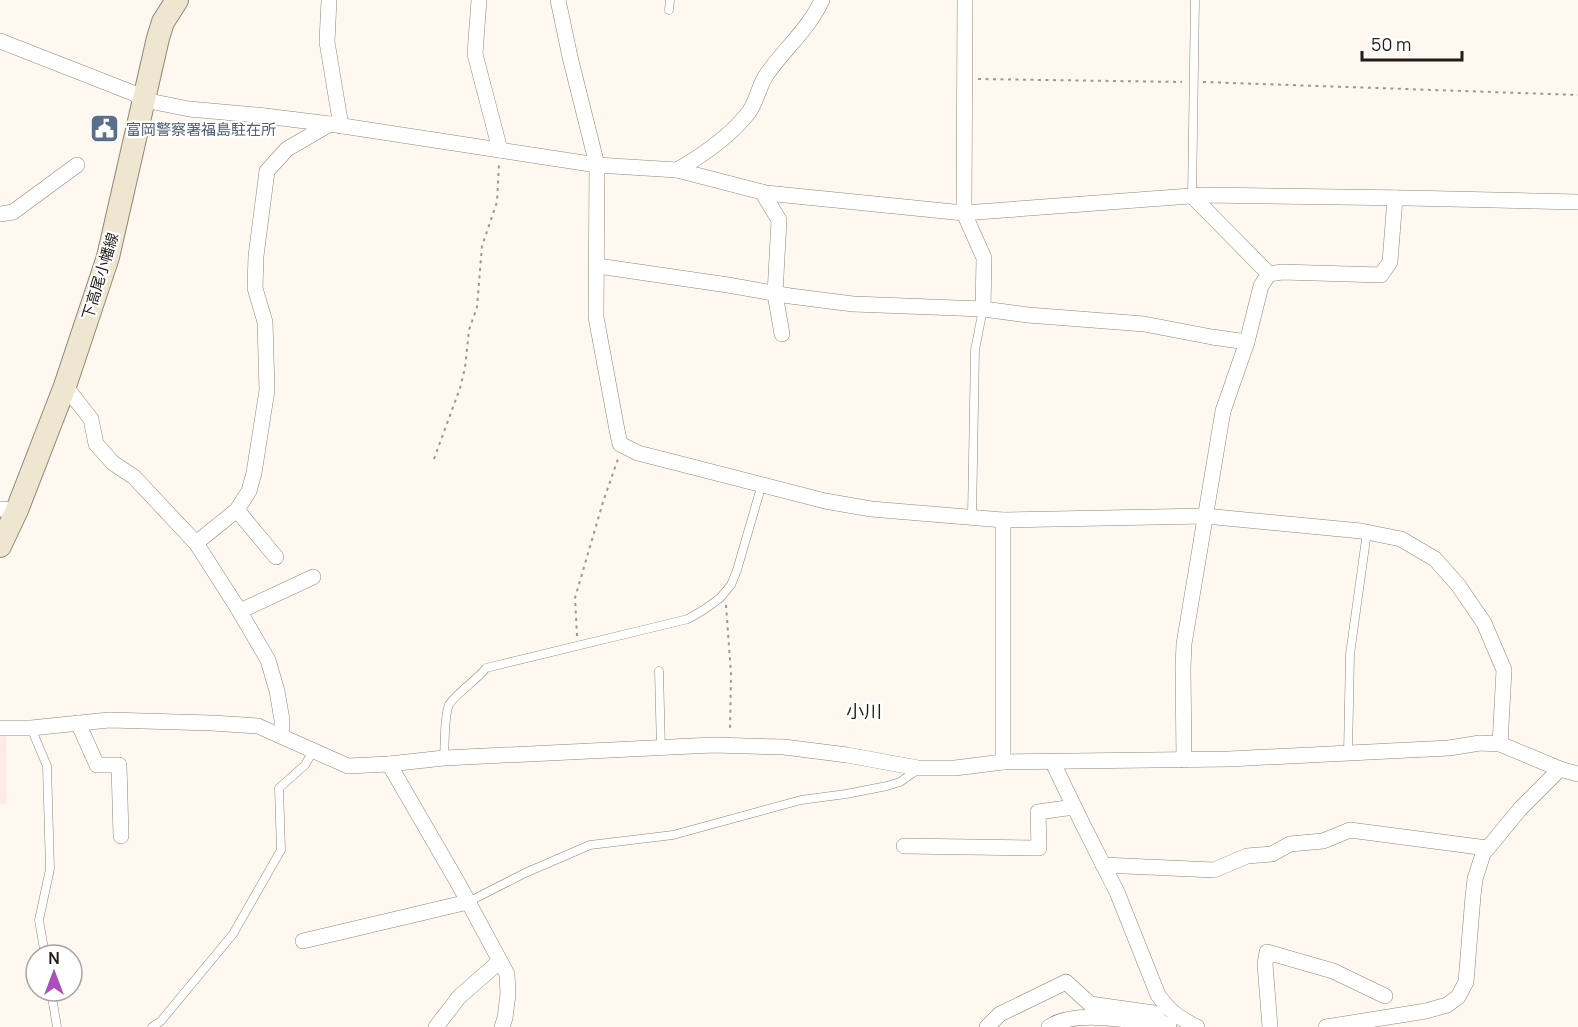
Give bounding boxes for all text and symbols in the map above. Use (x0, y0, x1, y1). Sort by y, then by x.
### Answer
scale bar (1362, 24, 1462, 62)
text: 50 m (1371, 32, 1411, 56)
public building icon: 富岡警察署福島駐在所 (89, 113, 121, 145)
place label: 富岡警察署福島駐在所 (126, 119, 276, 140)
street label: 下高尾小幡線 (77, 230, 123, 322)
district label: 小川 (846, 699, 882, 723)
north arrow (24, 943, 84, 1003)
text: N (48, 947, 60, 969)

